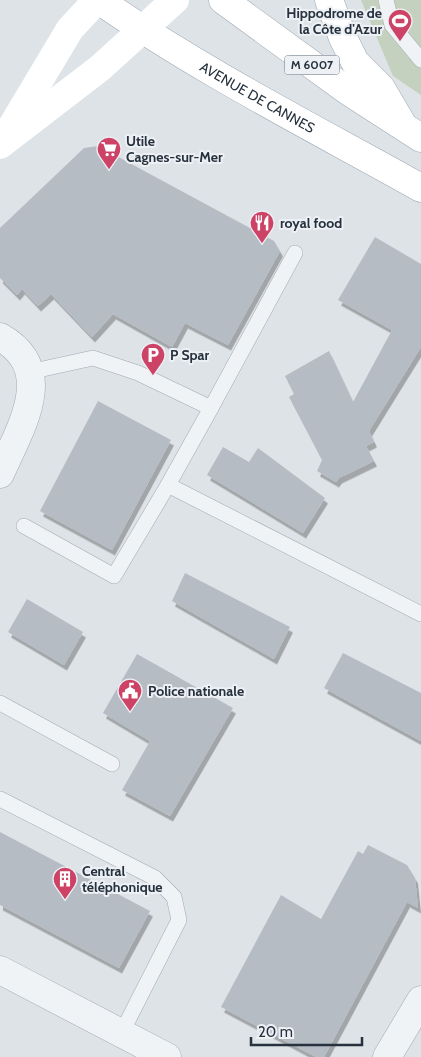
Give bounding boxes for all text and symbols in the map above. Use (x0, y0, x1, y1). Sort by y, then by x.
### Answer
place label: Hippodrome de la Côte d'Azur (286, 4, 382, 38)
sports icon: Hippodrome de la Côte d'Azur (387, 8, 413, 42)
road number: M 6007 (284, 56, 340, 74)
street label: AVENUE DE CANNES (197, 58, 318, 137)
place label: Utile Cagnes-sur-Mer (126, 132, 223, 166)
supermarket icon: Utile Cagnes-sur-Mer (96, 136, 122, 170)
restaurant icon: royal food (249, 210, 275, 244)
place label: royal food (280, 214, 342, 232)
parking icon: P Spar (140, 342, 166, 376)
place label: P Spar (170, 346, 210, 364)
public building icon: Police nationale (117, 678, 143, 712)
place label: Police nationale (148, 682, 244, 700)
place label: Central téléphonique (82, 862, 163, 896)
building icon: Central téléphonique (52, 866, 78, 900)
scale bar (251, 1014, 362, 1046)
text: 20 m (258, 1023, 293, 1041)

